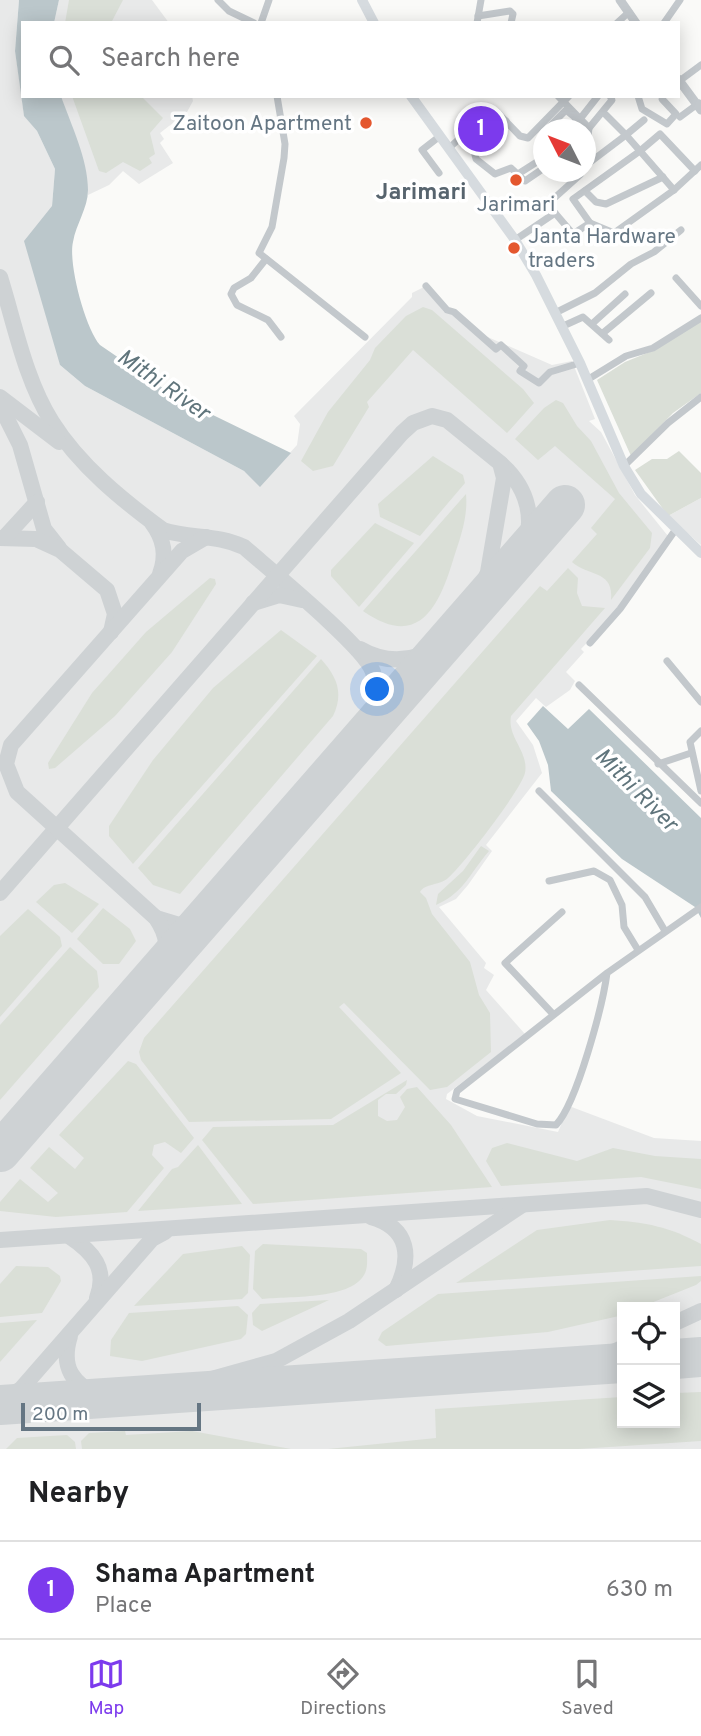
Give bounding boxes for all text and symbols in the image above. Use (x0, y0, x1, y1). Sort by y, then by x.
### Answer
search box (21, 21, 680, 98)
icon: search (45, 41, 83, 79)
text: Search here (101, 43, 240, 76)
pin: 1 (458, 103, 504, 155)
place label: Zaitoon Apartment (172, 111, 352, 138)
marker: Zaitoon Apartment (358, 115, 374, 131)
north arrow (533, 119, 596, 182)
marker: Jarimari (508, 172, 524, 188)
district label: Jarimari (376, 179, 466, 208)
place label: Jarimari (477, 192, 555, 219)
place label: Janta Hardware traders (528, 224, 676, 275)
marker: Janta Hardware traders (506, 240, 522, 256)
water label: Mithi River (111, 344, 216, 430)
your location (360, 672, 394, 706)
water label: Mithi River (587, 743, 685, 840)
map controls (617, 1302, 680, 1428)
button: locate (617, 1302, 680, 1365)
button: layers (617, 1365, 680, 1428)
scale bar (21, 1400, 201, 1432)
text: 200 m (32, 1403, 88, 1427)
text: Nearby (28, 1476, 129, 1513)
text: Shama Apartment (95, 1559, 315, 1592)
text: 1 (46, 1576, 56, 1605)
text: 630 m (606, 1576, 673, 1605)
text: Place (95, 1592, 152, 1621)
tab: Map (87, 1655, 125, 1721)
tab: Directions (300, 1655, 387, 1721)
tab: Saved (561, 1655, 614, 1721)

